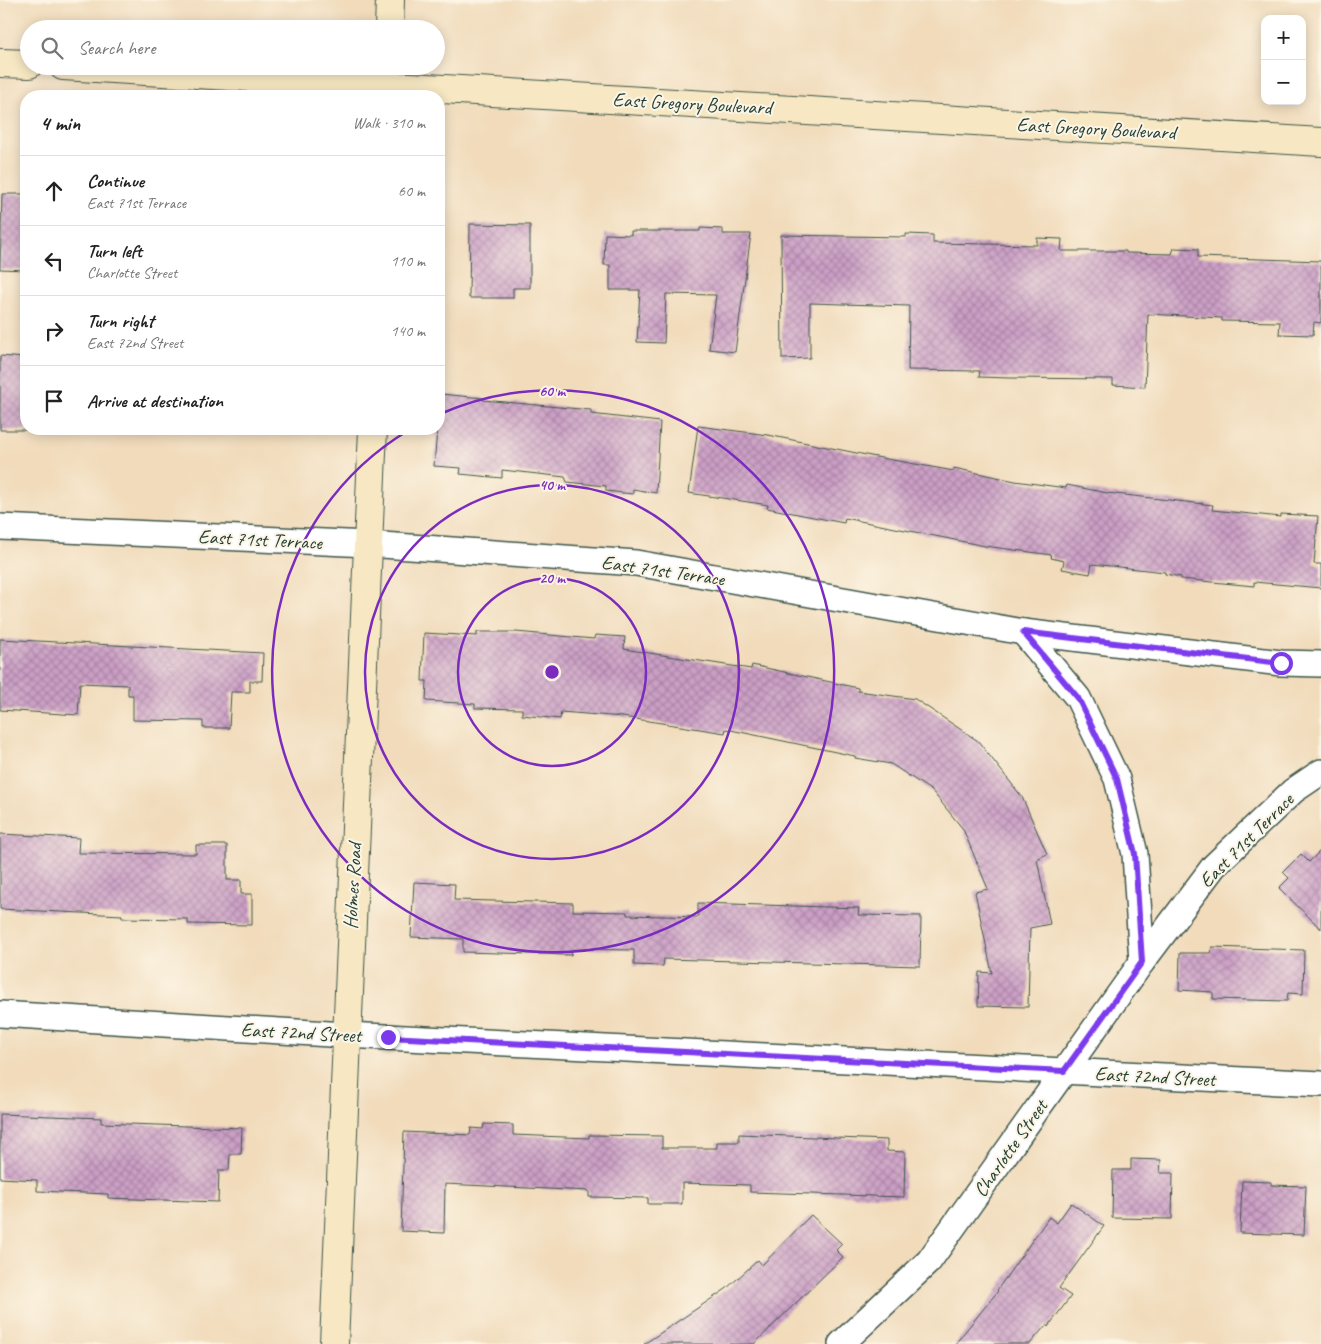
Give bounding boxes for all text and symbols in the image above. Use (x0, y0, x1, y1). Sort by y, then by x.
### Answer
map controls (1261, 15, 1306, 105)
button: + (1261, 15, 1306, 60)
search box (20, 20, 445, 75)
icon: search (38, 34, 66, 62)
text: Search here (78, 36, 155, 60)
button: − (1261, 60, 1306, 105)
street label: East Gregory Boulevard (612, 87, 775, 120)
text: 4 min (40, 110, 80, 136)
street label: East Gregory Boulevard (1016, 112, 1179, 145)
text: Walk · 310 m (353, 113, 425, 133)
text: Continue (87, 169, 144, 193)
icon: ahead (40, 177, 68, 205)
text: 60 m (398, 181, 425, 201)
text: East 71st Terrace (87, 193, 186, 213)
text: Turn left (87, 239, 142, 263)
icon: left (40, 247, 68, 275)
text: 110 m (391, 251, 425, 271)
text: Charlotte Street (87, 263, 177, 283)
text: Turn right (87, 309, 154, 333)
icon: right (40, 317, 68, 345)
text: 140 m (391, 321, 425, 341)
text: East 72nd Street (87, 333, 183, 353)
text: 60 m (539, 382, 566, 401)
icon: arrive (40, 387, 68, 415)
text: Arrive at destination (87, 389, 223, 413)
text: 40 m (539, 476, 566, 495)
street label: East 71st Terrace (198, 524, 324, 555)
street label: East 71st Terrace (600, 550, 727, 592)
text: 20 m (539, 569, 566, 588)
route start (1270, 652, 1293, 675)
centre of rings (543, 663, 561, 681)
street label: East 71st Terrace (1194, 787, 1300, 893)
street label: Holmes Road (338, 839, 367, 930)
street label: East 72nd Street (240, 1017, 364, 1048)
route end (377, 1026, 400, 1049)
street label: East 72nd Street (1094, 1061, 1218, 1092)
street label: Charlotte Street (968, 1093, 1054, 1202)

